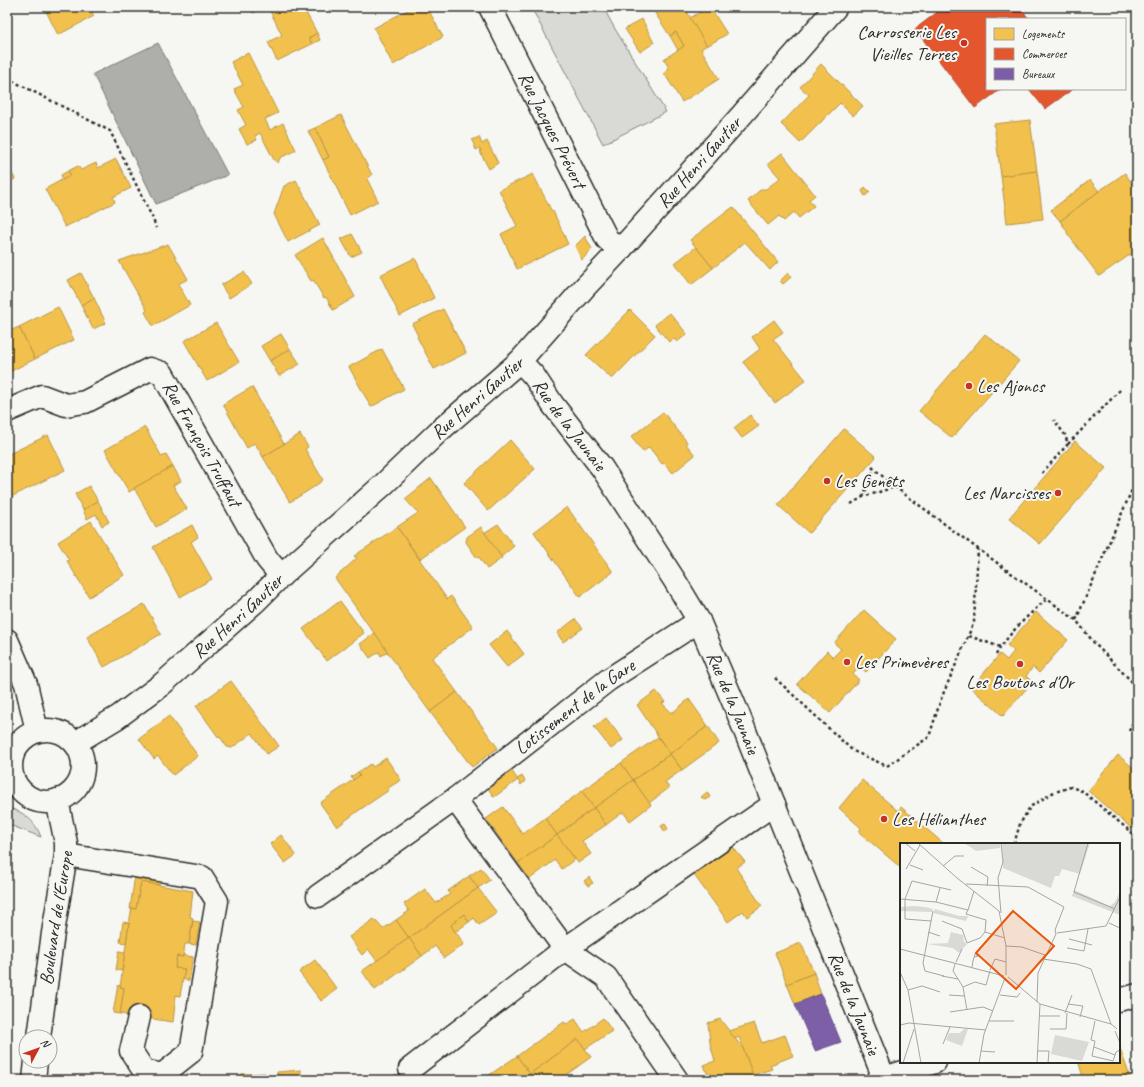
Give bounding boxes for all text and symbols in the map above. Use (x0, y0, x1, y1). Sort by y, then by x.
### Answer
legend (986, 18, 1126, 90)
place label: Carrosserie Les Vieilles Terres (857, 20, 958, 66)
text: Logements (1022, 26, 1065, 42)
marker: Carrosserie Les Vieilles Terres (959, 38, 969, 48)
text: Commerces (1022, 46, 1067, 62)
text: Bureaux (1022, 66, 1055, 82)
street label: Rue Jacques Prévert (513, 68, 593, 195)
street label: Rue Henri Gautier (652, 110, 748, 213)
street label: Rue Henri Gautier (426, 350, 530, 445)
street label: Rue de la Jaunaie (527, 374, 613, 477)
place label: Les Ajoncs (977, 374, 1046, 398)
street label: Rue François Truffaut (157, 377, 248, 513)
marker: Les Ajoncs (964, 381, 974, 391)
place label: Les Genêts (835, 469, 905, 493)
marker: Les Genêts (822, 476, 832, 486)
place label: Les Narcisses (963, 481, 1052, 505)
marker: Les Narcisses (1053, 488, 1063, 498)
street label: Rue Henri Gautier (187, 567, 290, 664)
street label: Rue de la Jaunaie (701, 648, 766, 760)
place label: Les Primevères (855, 650, 950, 674)
street label: Lotissement de la Gare (510, 653, 641, 760)
marker: Les Primevères (842, 657, 852, 667)
marker: Les Boutons d'Or (1015, 659, 1025, 669)
place label: Les Boutons d'Or (966, 670, 1076, 694)
place label: Les Hélianthes (892, 807, 986, 831)
marker: Les Hélianthes (879, 814, 889, 824)
inset map (900, 843, 1120, 1063)
street label: Boulevard de l'Europe (34, 850, 78, 986)
street label: Rue de la Jaunaie (823, 949, 886, 1060)
north arrow (18, 1029, 58, 1069)
text: N (38, 1035, 54, 1051)

